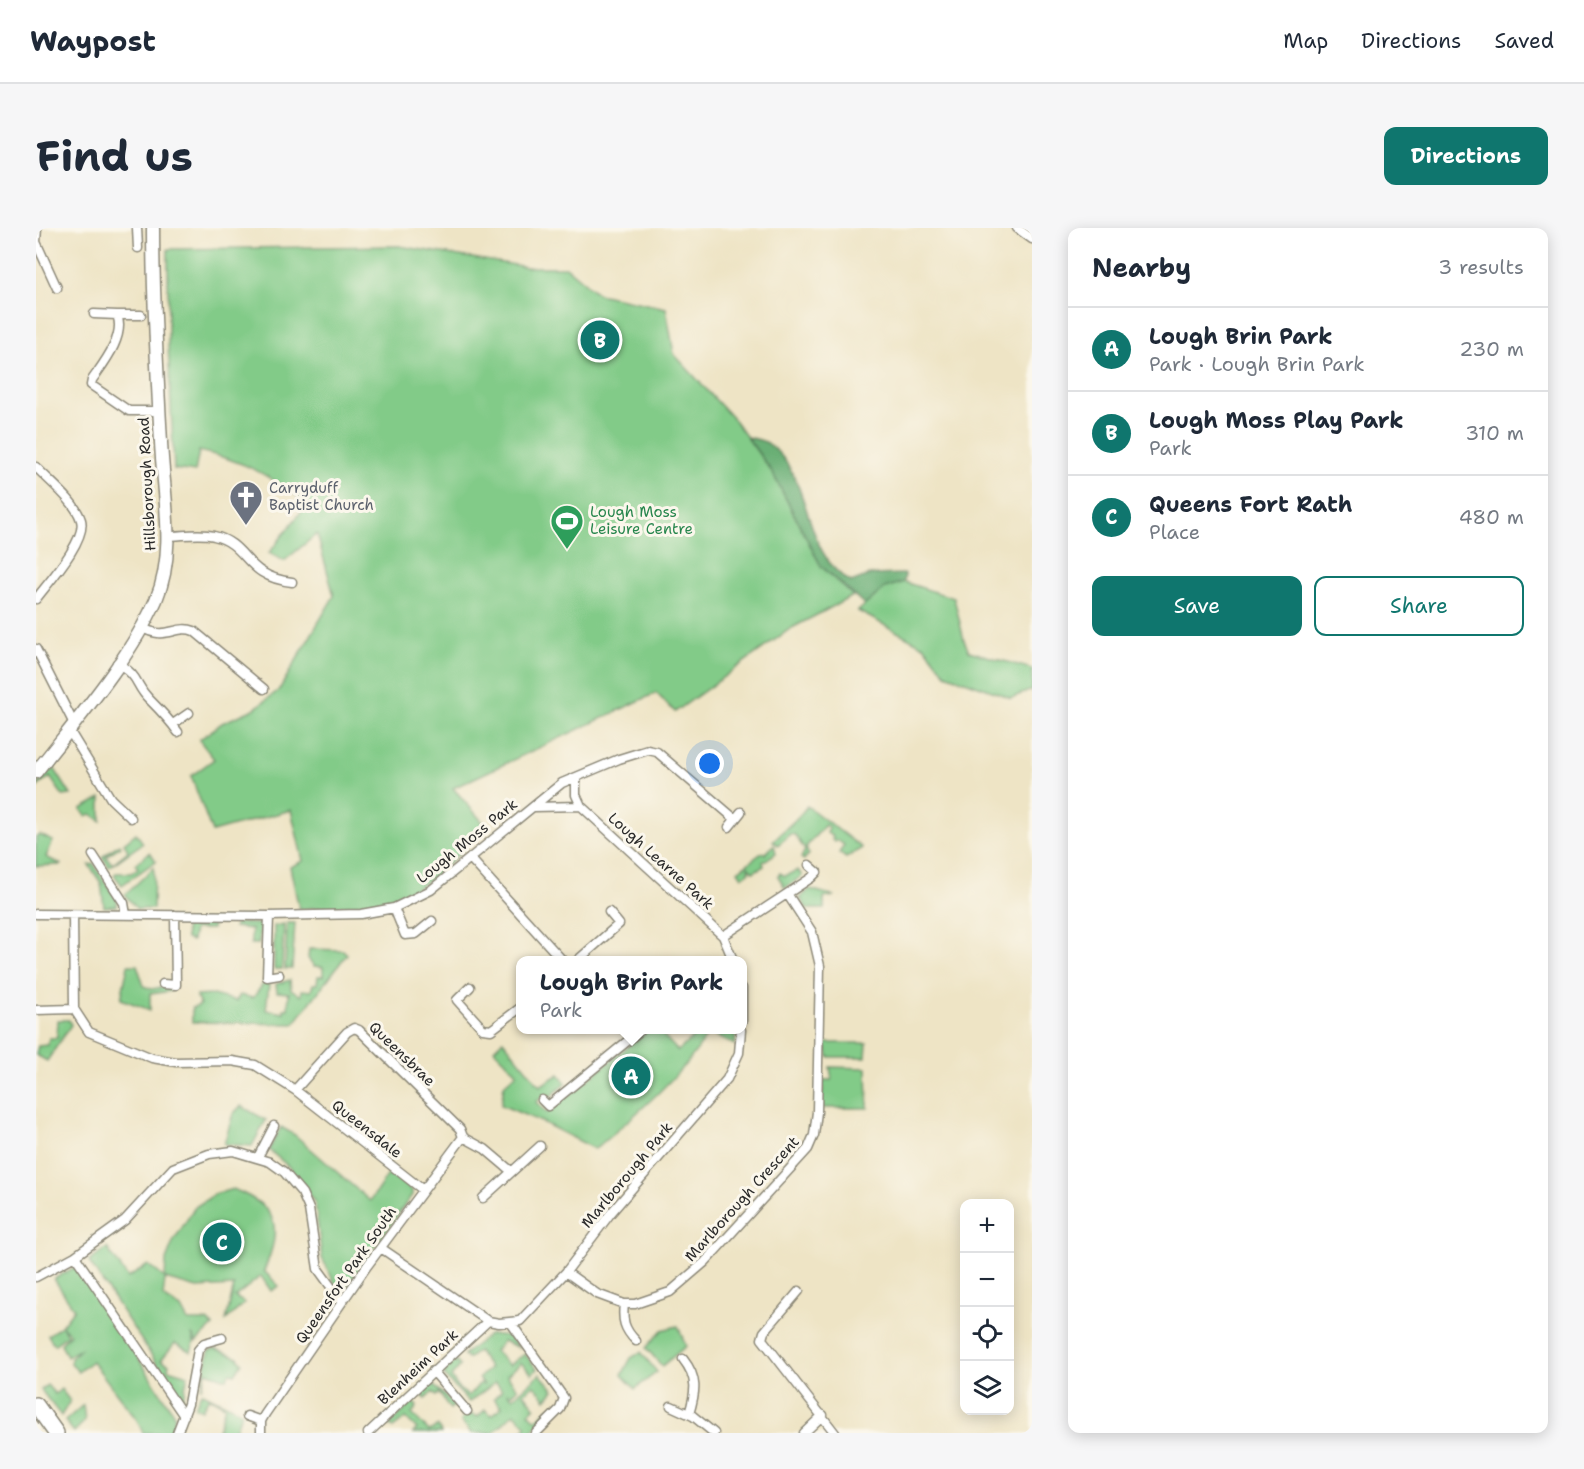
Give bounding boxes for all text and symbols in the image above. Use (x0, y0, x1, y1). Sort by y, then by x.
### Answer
text: Waypost (30, 22, 156, 60)
text: Map (1283, 27, 1328, 55)
text: Directions (1361, 27, 1461, 55)
text: Saved (1494, 27, 1554, 55)
button: Directions (1384, 127, 1548, 185)
text: Find us (36, 128, 193, 184)
text: Nearby (1092, 250, 1191, 285)
text: 3 results (1438, 254, 1524, 280)
pin: B (580, 318, 620, 362)
text: Lough Brin Park (1149, 322, 1333, 351)
text: A (1104, 336, 1119, 362)
text: 230 m (1459, 336, 1524, 362)
text: Park · Lough Brin Park (1149, 351, 1365, 377)
text: Lough Moss Play Park (1149, 406, 1404, 435)
street label: Hillsborough Road (133, 416, 160, 552)
text: B (1105, 420, 1118, 446)
text: 310 m (1465, 420, 1524, 446)
text: Park (1149, 435, 1192, 461)
place label: Carryduff Baptist Church (269, 478, 374, 515)
church icon: Carryduff Baptist Church (228, 479, 264, 526)
text: Queens Fort Rath (1149, 490, 1352, 519)
place label: Lough Moss Leisure Centre (590, 502, 693, 539)
sports icon: Lough Moss Leisure Centre (549, 503, 585, 550)
text: C (1105, 504, 1118, 530)
text: 480 m (1459, 504, 1524, 530)
text: Place (1149, 519, 1200, 545)
button: Save (1092, 576, 1302, 636)
button: Share (1314, 576, 1524, 636)
your location (695, 749, 724, 778)
street label: Lough Moss Park (412, 794, 522, 888)
street label: Lough Learne Park (604, 808, 718, 914)
popup (516, 956, 747, 1034)
text: Lough Brin Park (540, 968, 723, 997)
text: Park (540, 997, 583, 1023)
street label: Queensbrae (365, 1017, 439, 1091)
pin: A (612, 1054, 650, 1098)
street label: Queensdale (328, 1095, 406, 1163)
street label: Marlborough Park (577, 1118, 677, 1232)
street label: Marlborough Crescent (680, 1132, 804, 1266)
map controls (960, 1199, 1014, 1415)
button: + (960, 1199, 1014, 1253)
street label: Queensfort Park South (291, 1202, 401, 1348)
pin: C (202, 1220, 242, 1264)
button: − (960, 1253, 1014, 1307)
button: locate (960, 1307, 1014, 1361)
street label: Blenheim Park (374, 1325, 462, 1409)
button: layers (960, 1361, 1014, 1415)

